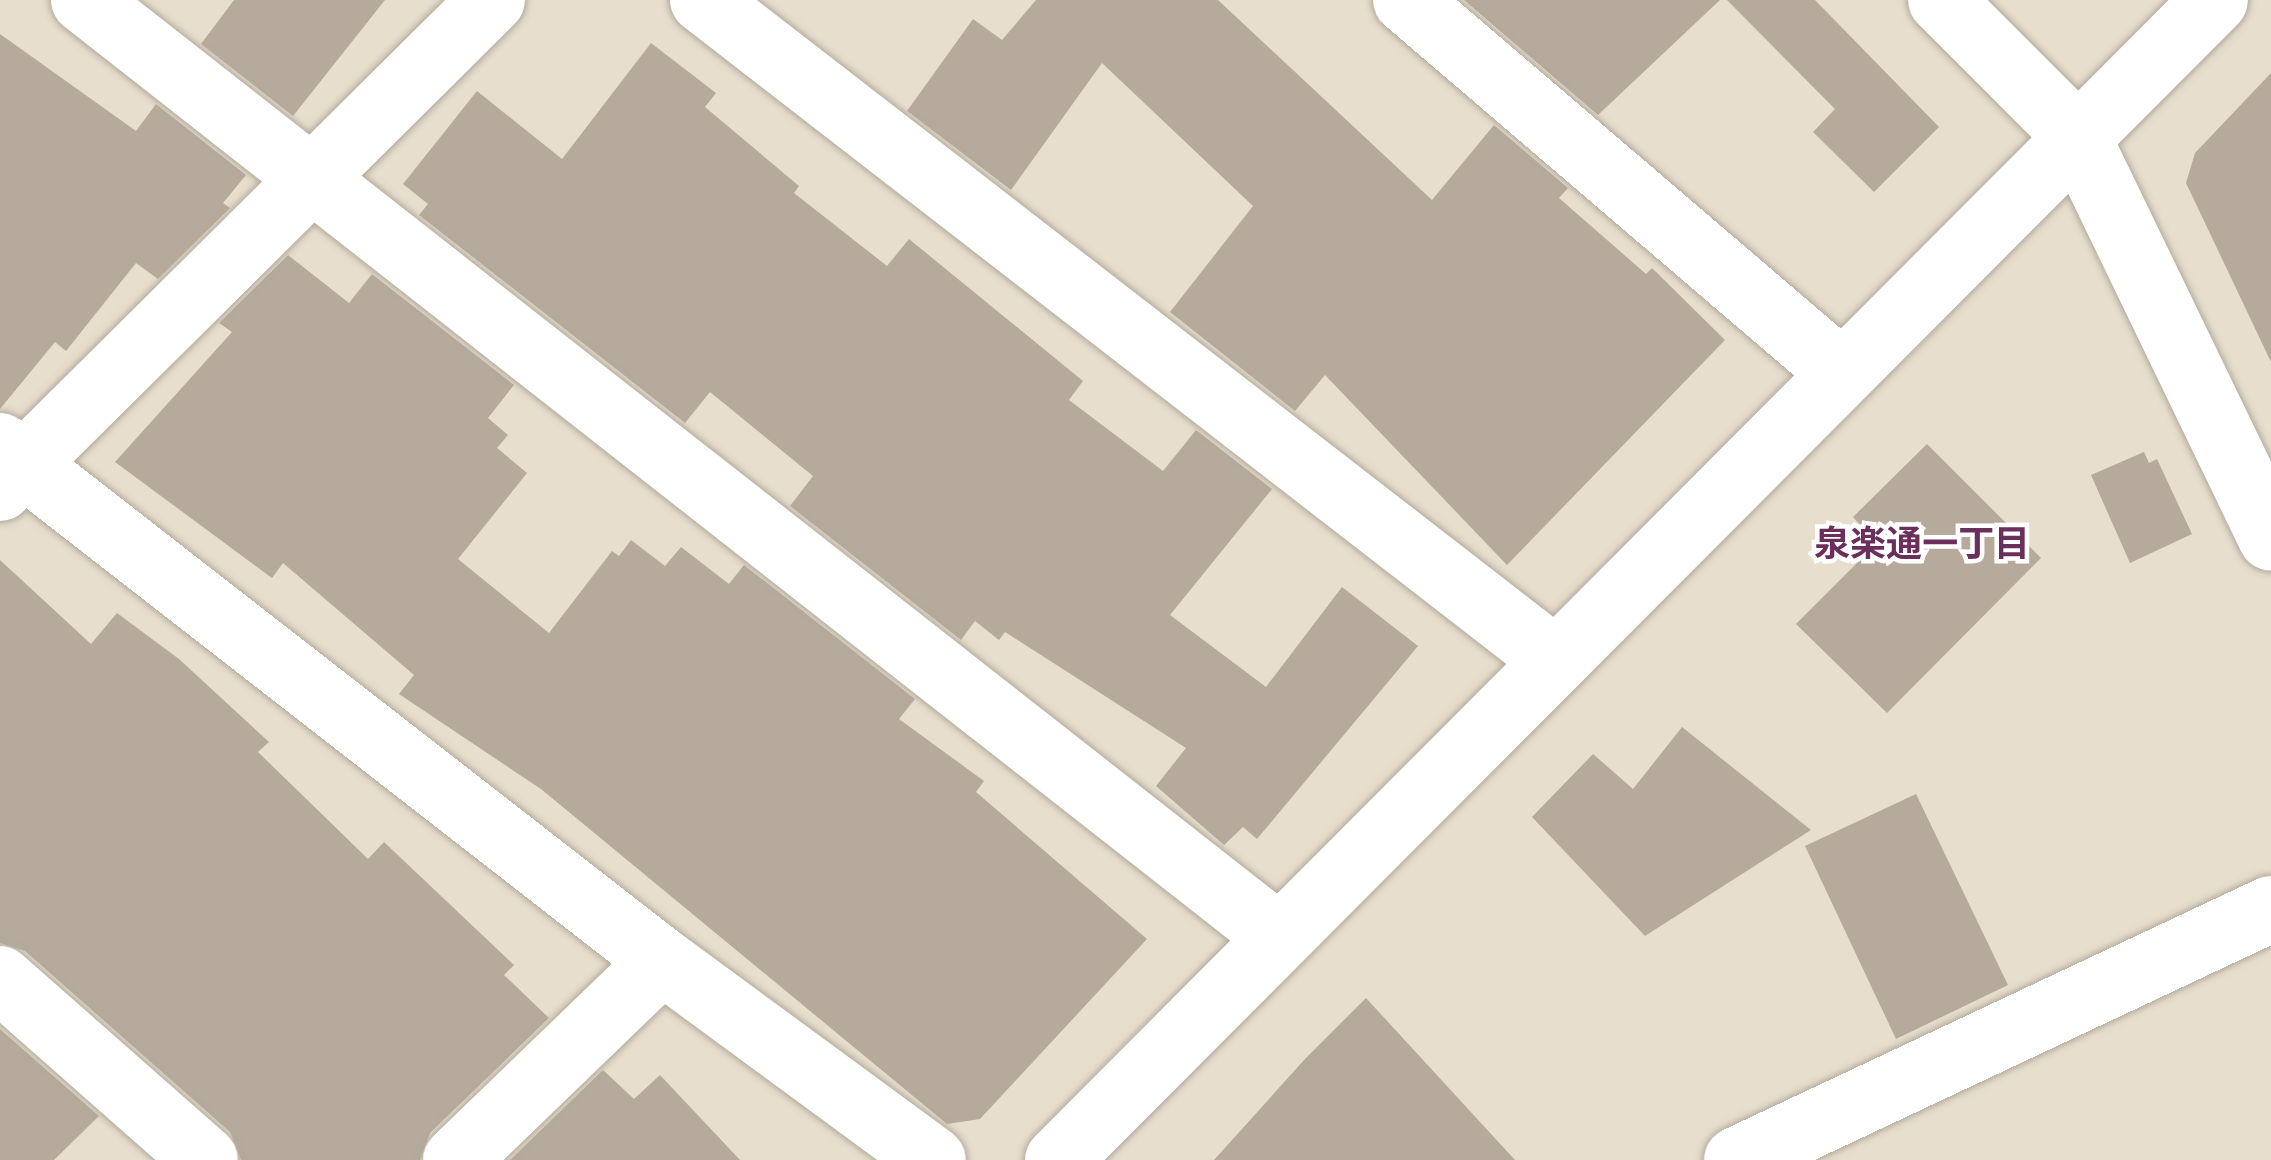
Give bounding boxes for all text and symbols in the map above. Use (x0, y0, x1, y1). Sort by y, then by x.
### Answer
district label: 泉楽通一丁目 (1814, 523, 2030, 567)

